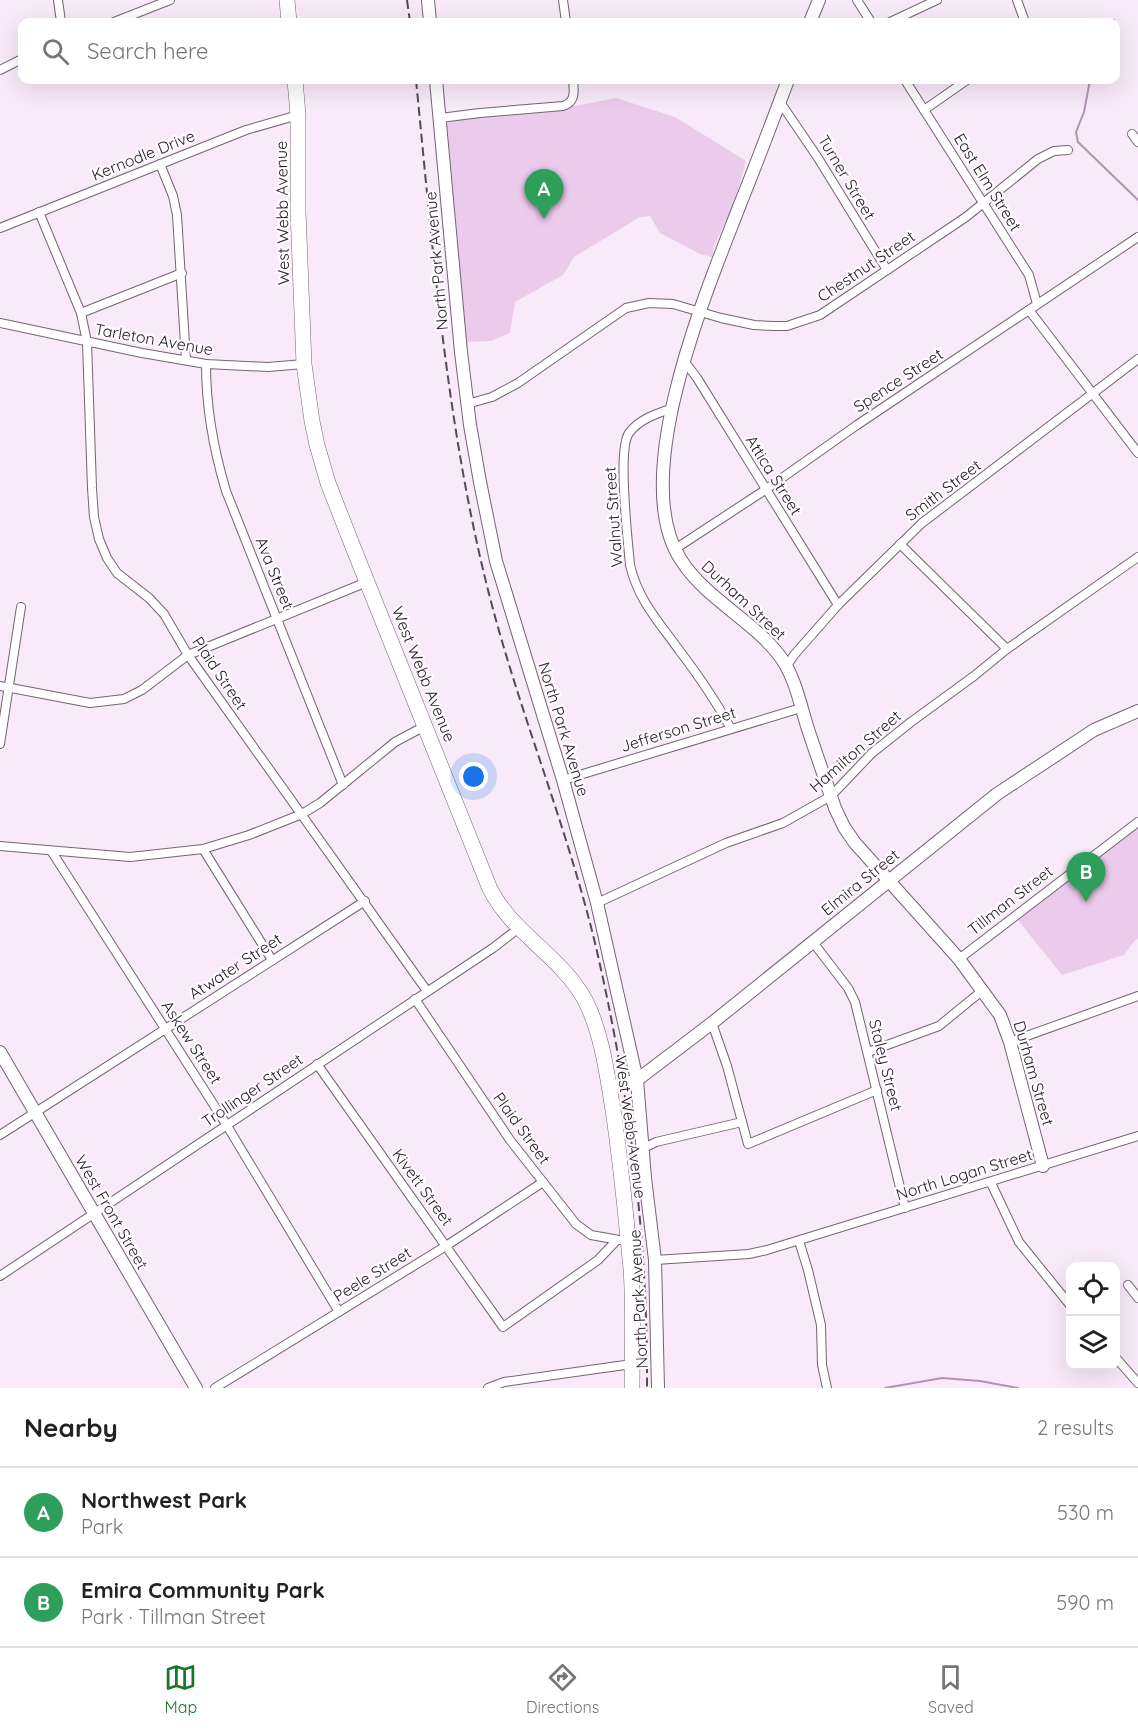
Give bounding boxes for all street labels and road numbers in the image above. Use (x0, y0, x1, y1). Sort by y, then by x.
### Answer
street label: Kernodle Drive (88, 125, 198, 185)
street label: East Elm Street (950, 129, 1026, 235)
street label: Turner Street (814, 131, 880, 223)
street label: West Webb Avenue (271, 141, 293, 285)
street label: North Park Avenue (420, 191, 452, 331)
street label: Chestnut Street (813, 226, 919, 306)
street label: Tarleton Avenue (93, 319, 215, 359)
street label: Spence Street (850, 344, 946, 416)
street label: Attica Street (742, 431, 806, 519)
street label: Smith Street (901, 455, 985, 525)
street label: Walnut Street (600, 466, 626, 568)
street label: Ava Street (251, 534, 299, 612)
street label: Durham Street (698, 556, 790, 644)
street label: West Webb Avenue (388, 603, 460, 745)
street label: Plaid Street (188, 633, 252, 713)
street label: North Park Avenue (534, 659, 594, 799)
street label: Jefferson Street (618, 702, 738, 756)
street label: Hamilton Street (805, 706, 905, 796)
street label: Elmira Street (817, 844, 903, 920)
street label: Tillman Street (964, 861, 1056, 939)
street label: Atwater Street (185, 929, 285, 1003)
street label: Askew Street (158, 997, 226, 1087)
street label: Staley Street (865, 1017, 907, 1113)
street label: Durham Street (1009, 1018, 1059, 1128)
street label: Trollinger Street (198, 1049, 306, 1131)
street label: West Webb Avenue (611, 1054, 651, 1200)
street label: Plaid Street (489, 1088, 555, 1168)
street label: Kivett Street (388, 1144, 458, 1230)
street label: North Logan Street (893, 1144, 1035, 1204)
street label: West Front Street (71, 1151, 153, 1273)
street label: North Park Avenue (624, 1229, 652, 1369)
street label: Peele Street (329, 1242, 415, 1306)

